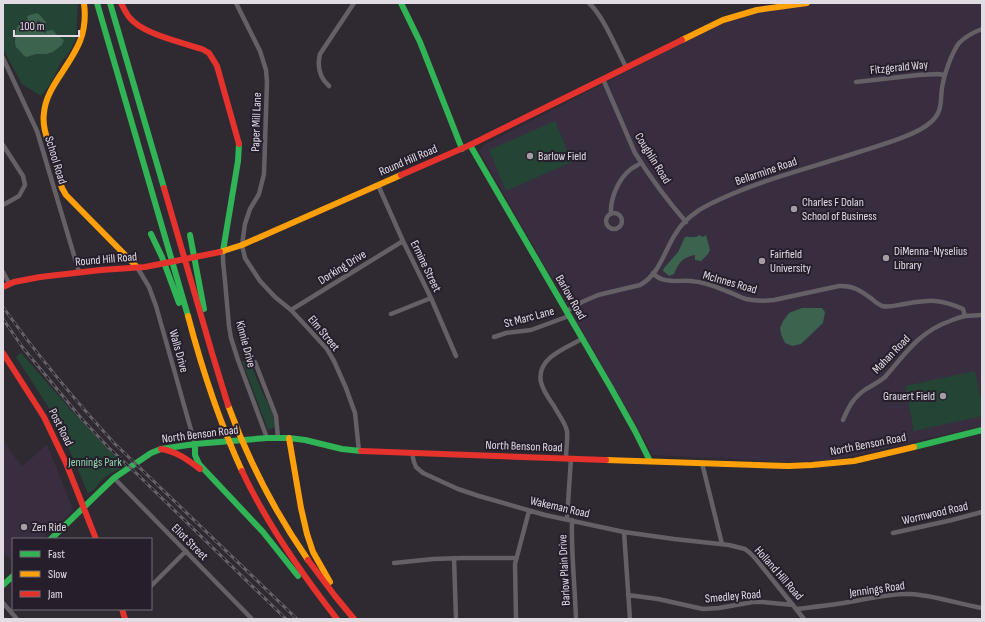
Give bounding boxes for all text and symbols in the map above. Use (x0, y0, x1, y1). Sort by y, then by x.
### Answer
scale bar (14, 12, 79, 38)
text: 100 m (20, 19, 45, 34)
street label: Fitzgerald Way (869, 57, 929, 78)
street label: Paper Mill Lane (248, 92, 265, 152)
street label: Coughlin Road (631, 130, 674, 187)
street label: School Road (41, 134, 70, 186)
street label: Round Hill Road (377, 141, 440, 180)
place label: Barlow Field (538, 149, 586, 164)
marker: Barlow Field (525, 151, 535, 161)
street label: Bellarmine Road (733, 154, 799, 189)
place label: Charles F Dolan School of Business (802, 195, 877, 224)
marker: Charles F Dolan School of Business (789, 204, 799, 214)
street label: Ermine Street (407, 238, 445, 295)
place label: DiMenna-Nyselius Library (894, 244, 967, 273)
street label: Dorking Drive (315, 247, 369, 288)
place label: Fairfield University (770, 247, 811, 276)
street label: Round Hill Road (74, 249, 138, 270)
marker: DiMenna-Nyselius Library (881, 253, 891, 263)
marker: Fairfield University (757, 256, 767, 266)
street label: McInnes Road (701, 268, 759, 297)
street label: Barlow Road (552, 272, 589, 322)
street label: St Marc Lane (502, 304, 556, 331)
street label: Elm Street (304, 312, 343, 355)
street label: Kinnie Drive (232, 319, 259, 369)
street label: Walls Drive (165, 328, 192, 374)
street label: Mahan Road (869, 332, 914, 377)
place label: Grauert Field (883, 389, 935, 404)
marker: Grauert Field (938, 391, 948, 401)
street label: Post Road (45, 406, 76, 448)
street label: North Benson Road (161, 422, 239, 447)
street label: North Benson Road (829, 430, 907, 459)
street label: North Benson Road (485, 438, 563, 455)
park label: Jennings Park (67, 455, 122, 470)
street label: Wakeman Road (529, 493, 591, 522)
street label: Wormwood Road (901, 499, 970, 528)
place label: Zen Ride (32, 520, 66, 535)
street label: Eliot Street (168, 521, 211, 564)
marker: Zen Ride (19, 522, 29, 532)
street label: Barlow Plain Drive (555, 534, 574, 606)
legend (12, 538, 152, 610)
street label: Holland Hill Road (751, 543, 806, 603)
text: Fast (48, 547, 65, 562)
text: Slow (48, 567, 67, 582)
street label: Jennings Road (847, 578, 906, 601)
text: Jam (47, 587, 63, 602)
street label: Smedley Road (704, 587, 762, 606)

